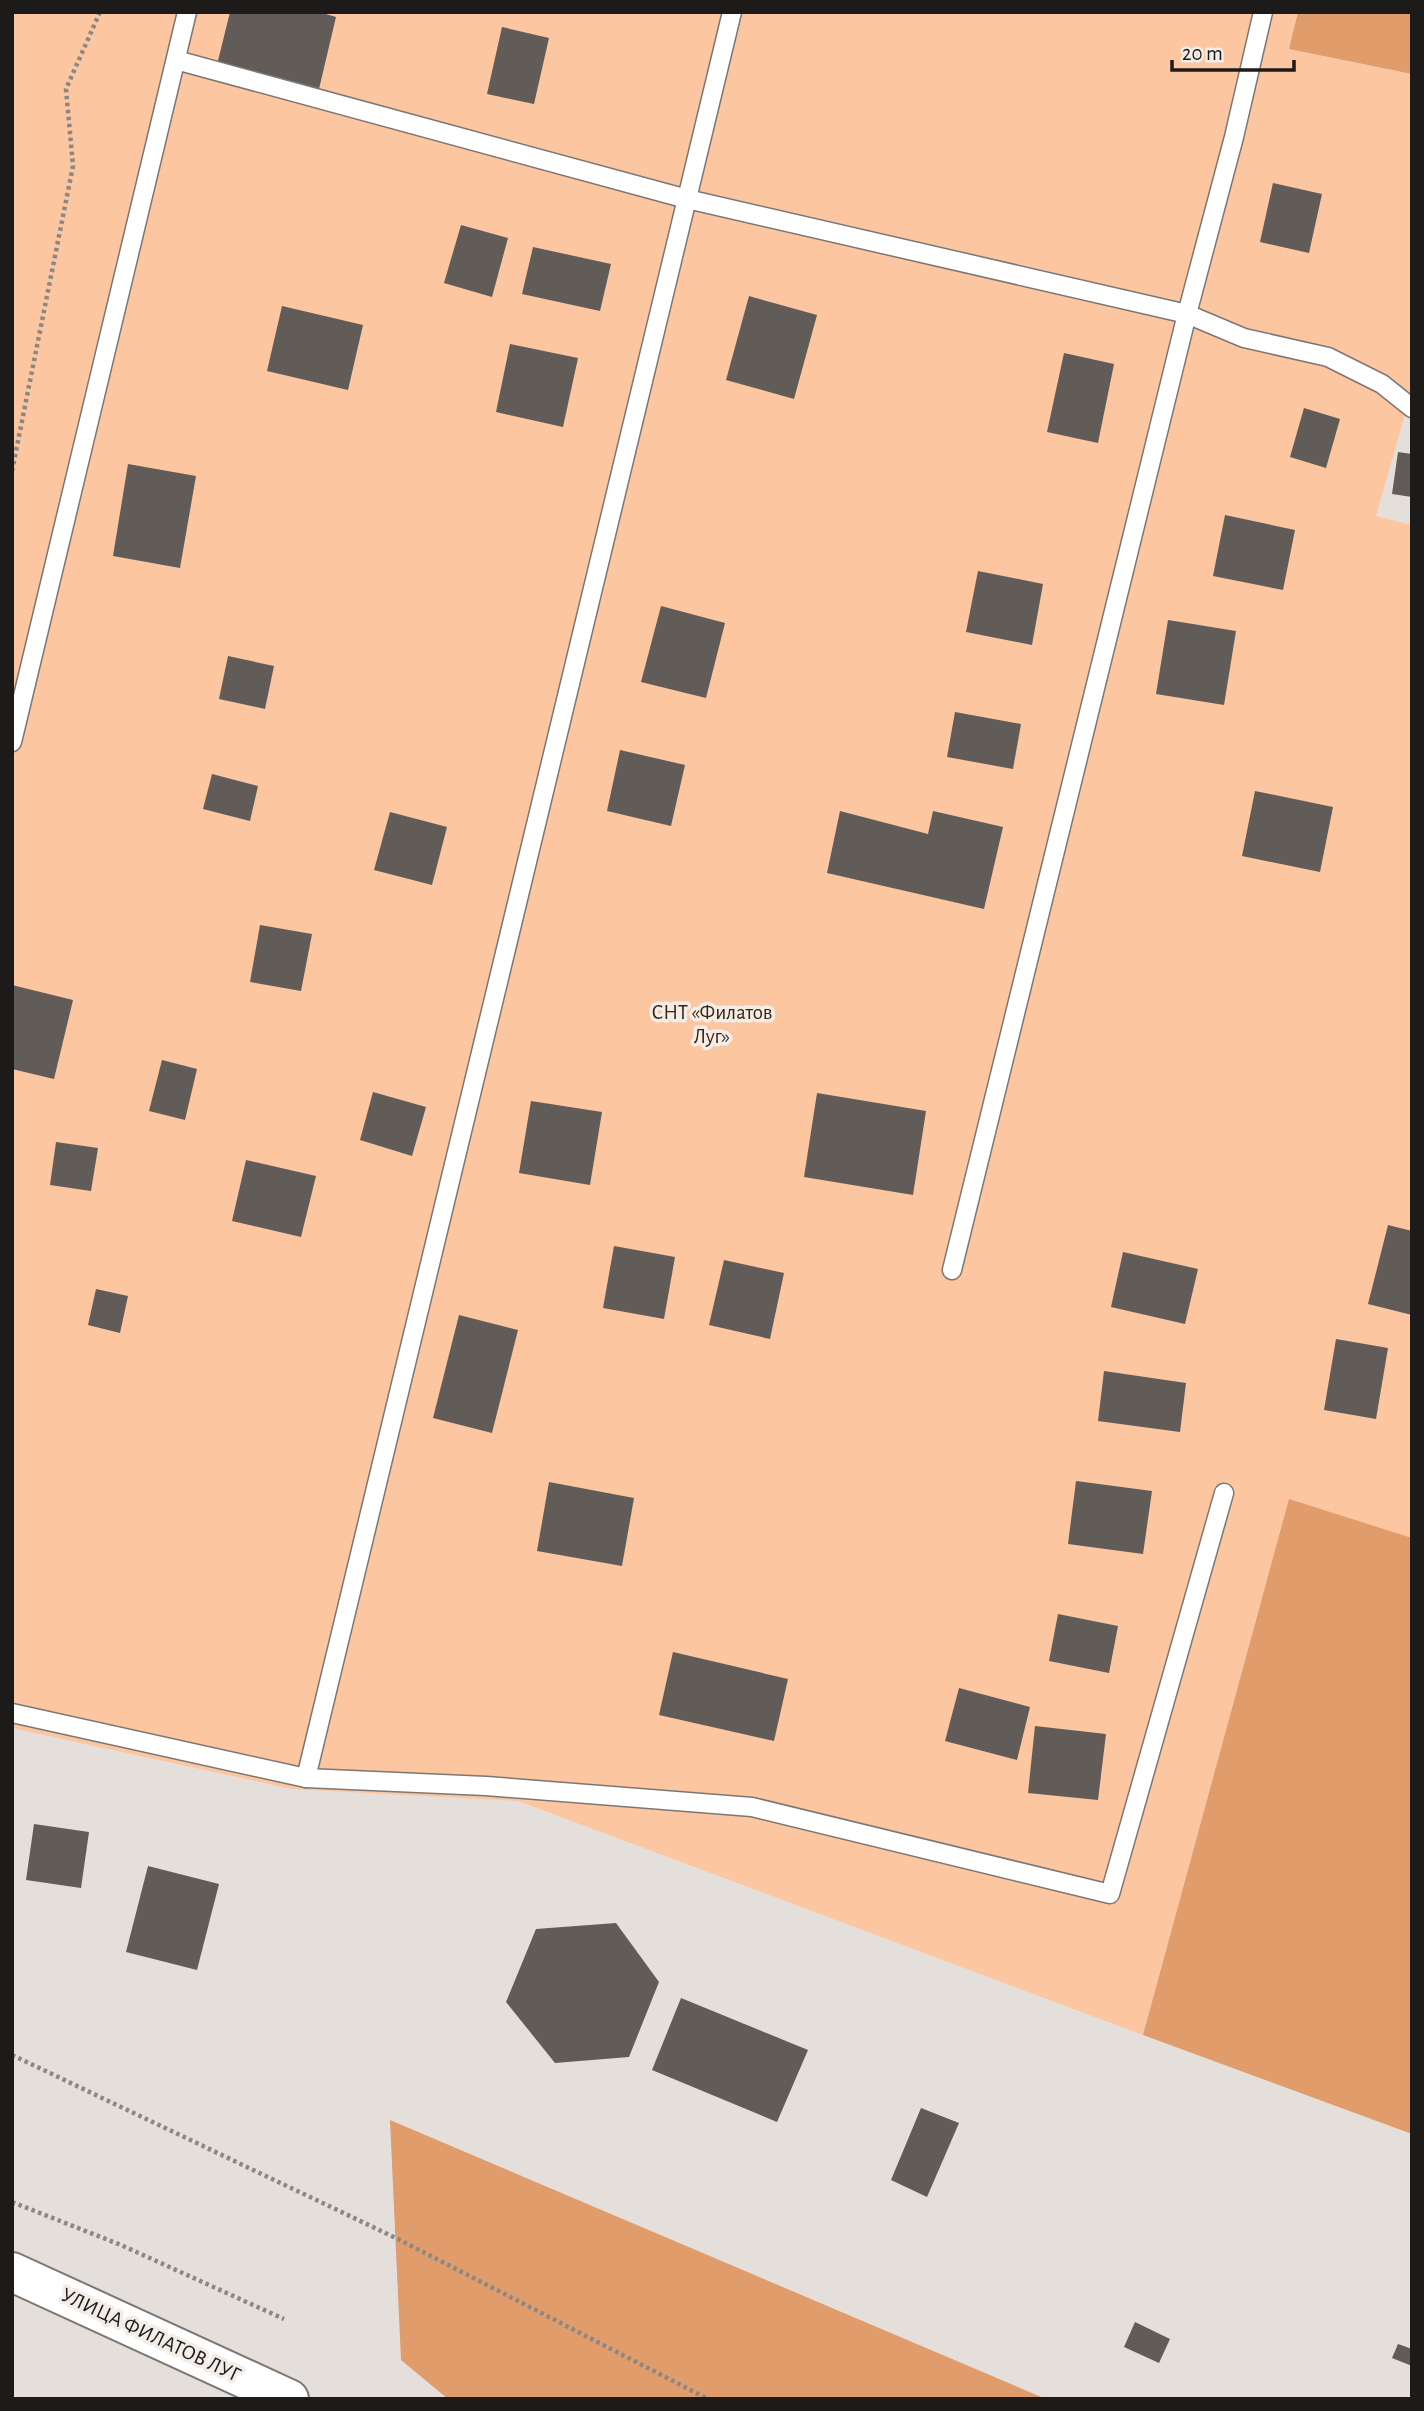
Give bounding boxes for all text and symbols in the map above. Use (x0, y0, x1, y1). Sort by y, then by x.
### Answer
scale bar (1172, 28, 1294, 72)
text: 20 m (1182, 43, 1223, 64)
park label: СНТ «Филатов Луг» (651, 1002, 773, 1047)
street label: УЛИЦА ФИЛАТОВ ЛУГ (58, 2284, 244, 2386)

